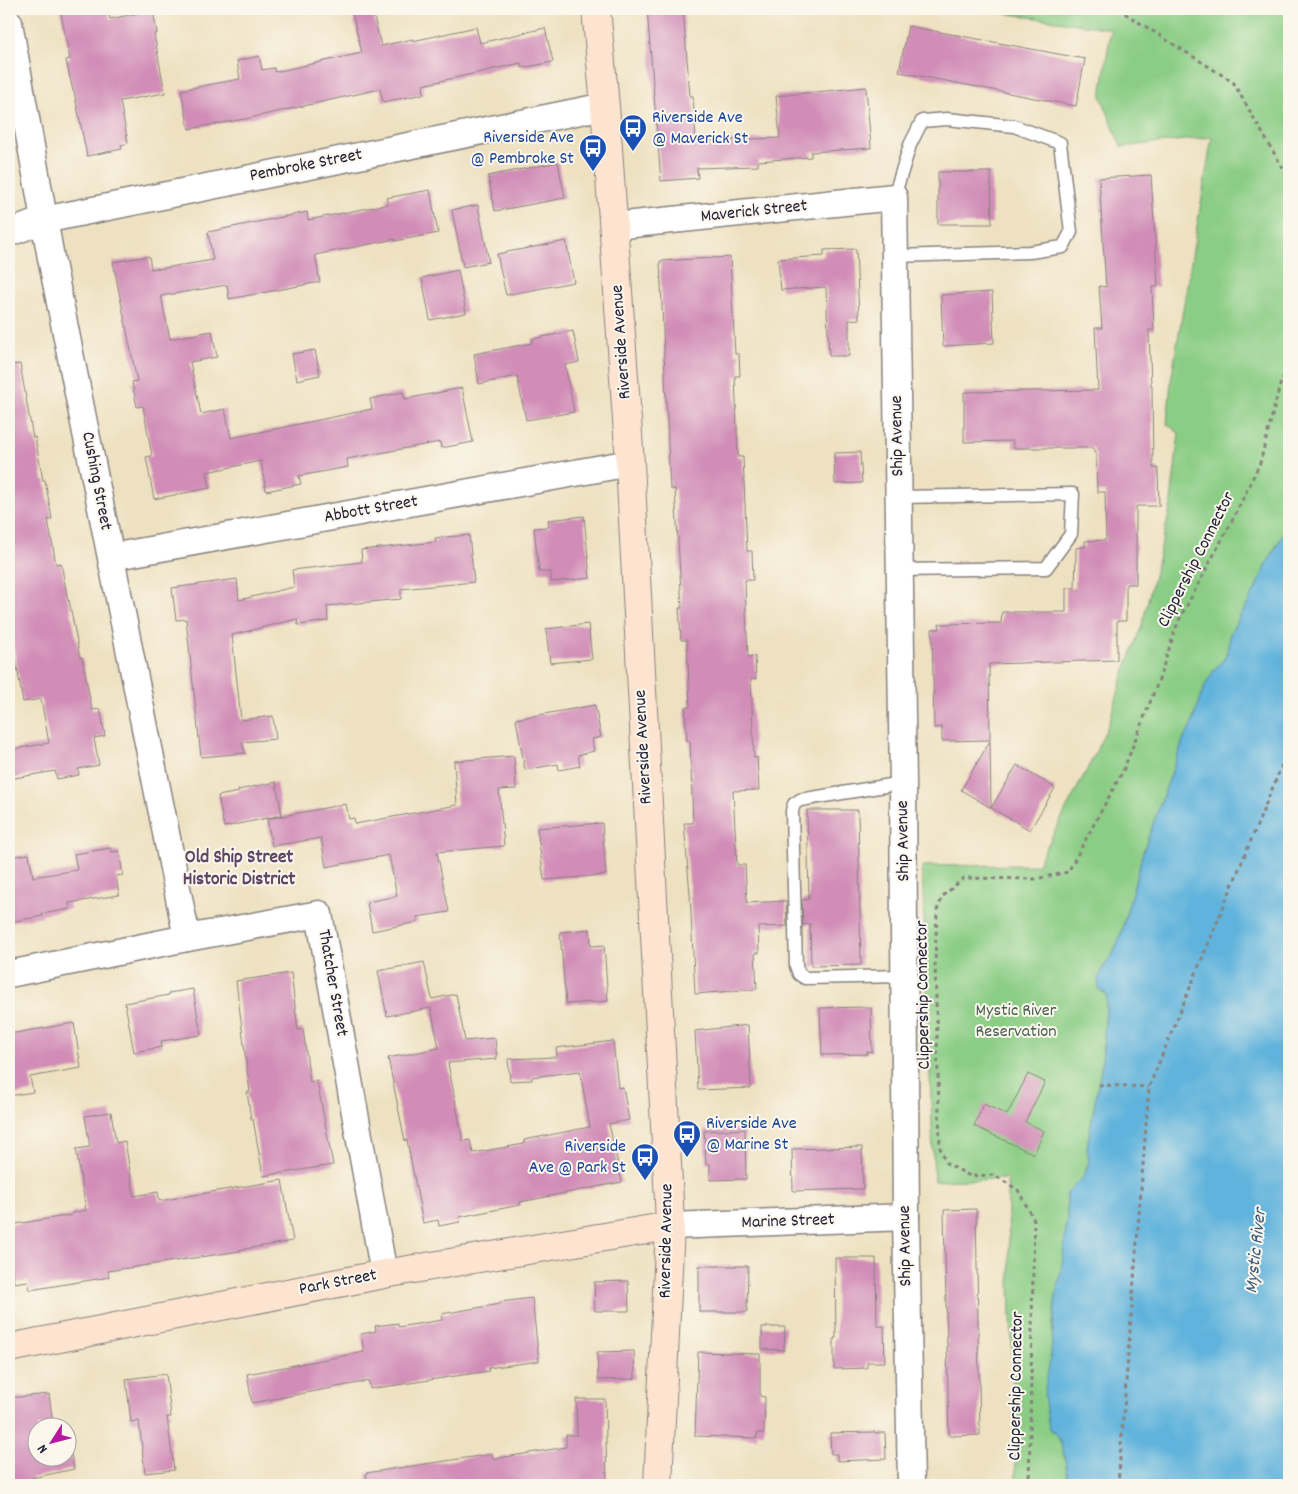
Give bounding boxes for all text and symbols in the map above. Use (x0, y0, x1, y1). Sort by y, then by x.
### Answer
place label: Riverside Ave @ Maverick St (652, 106, 749, 152)
bus stop icon: Riverside Ave @ Maverick St (618, 113, 648, 152)
place label: Riverside Ave @ Pembroke St (471, 126, 574, 172)
bus stop icon: Riverside Ave @ Pembroke St (578, 133, 608, 172)
street label: Pembroke Street (248, 143, 365, 189)
street label: Maverick Street (700, 194, 809, 230)
street label: Riverside Avenue (606, 284, 638, 400)
street label: Ship Avenue (885, 395, 911, 477)
street label: Cushing Street (74, 430, 118, 533)
street label: Clippership Connector (1152, 488, 1242, 632)
street label: Abbott Street (322, 489, 420, 531)
street label: Riverside Avenue (629, 689, 659, 805)
street label: Ship Avenue (891, 800, 917, 882)
district label: Old Ship Street Historic District (183, 845, 295, 894)
street label: Clippership Connector (910, 920, 938, 1070)
street label: Thatcher Street (310, 927, 354, 1039)
park label: Mystic River Reservation (975, 999, 1057, 1045)
place label: Riverside Ave @ Marine St (706, 1112, 797, 1158)
bus stop icon: Riverside Ave @ Marine St (672, 1119, 702, 1158)
place label: Riverside Ave @ Park St (529, 1135, 626, 1181)
bus stop icon: Riverside Ave @ Park St (630, 1142, 660, 1181)
street label: Riverside Avenue (654, 1183, 681, 1299)
street label: Ship Avenue (893, 1205, 919, 1287)
water label: Mystic River (1239, 1205, 1275, 1295)
street label: Marine Street (741, 1208, 835, 1236)
street label: Park Street (297, 1263, 379, 1303)
street label: Clippership Connector (1003, 1311, 1031, 1461)
north arrow (28, 1416, 78, 1466)
text: N (33, 1440, 53, 1457)

